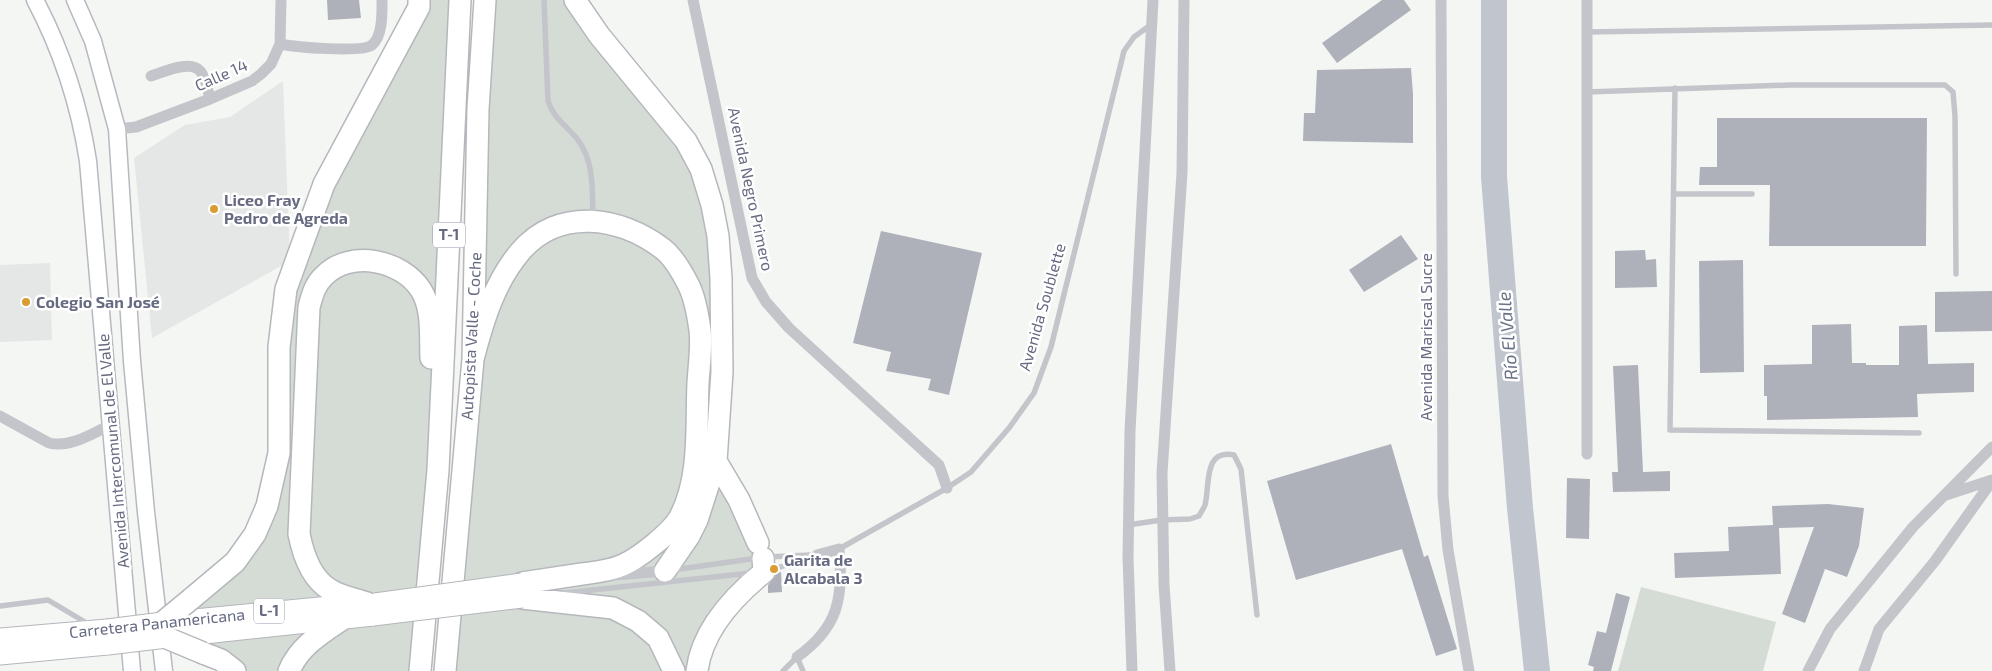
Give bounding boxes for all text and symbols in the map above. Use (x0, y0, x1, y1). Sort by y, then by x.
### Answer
street label: Calle 14 (191, 54, 250, 95)
street label: Avenida Negro Primero (725, 105, 778, 272)
place label: Liceo Fray Pedro de Agreda (224, 190, 348, 227)
marker: Liceo Fray Pedro de Agreda (208, 203, 220, 215)
road number: T-1 (433, 222, 465, 248)
street label: Avenida Soublette (1014, 241, 1069, 373)
street label: Autopista Valle - Coche (457, 252, 484, 420)
street label: Avenida Mariscal Sucre (1416, 253, 1435, 421)
water label: Río El Valle (1492, 291, 1522, 381)
place label: Colegio San José (36, 292, 160, 311)
marker: Colegio San José (20, 296, 32, 308)
street label: Avenida Intercomunal de El Valle (93, 333, 132, 569)
place label: Garita de Alcabala 3 (784, 550, 862, 587)
marker: Garita de Alcabala 3 (768, 563, 780, 575)
road number: L-1 (254, 598, 284, 624)
street label: Carretera Panamericana (68, 604, 246, 641)

